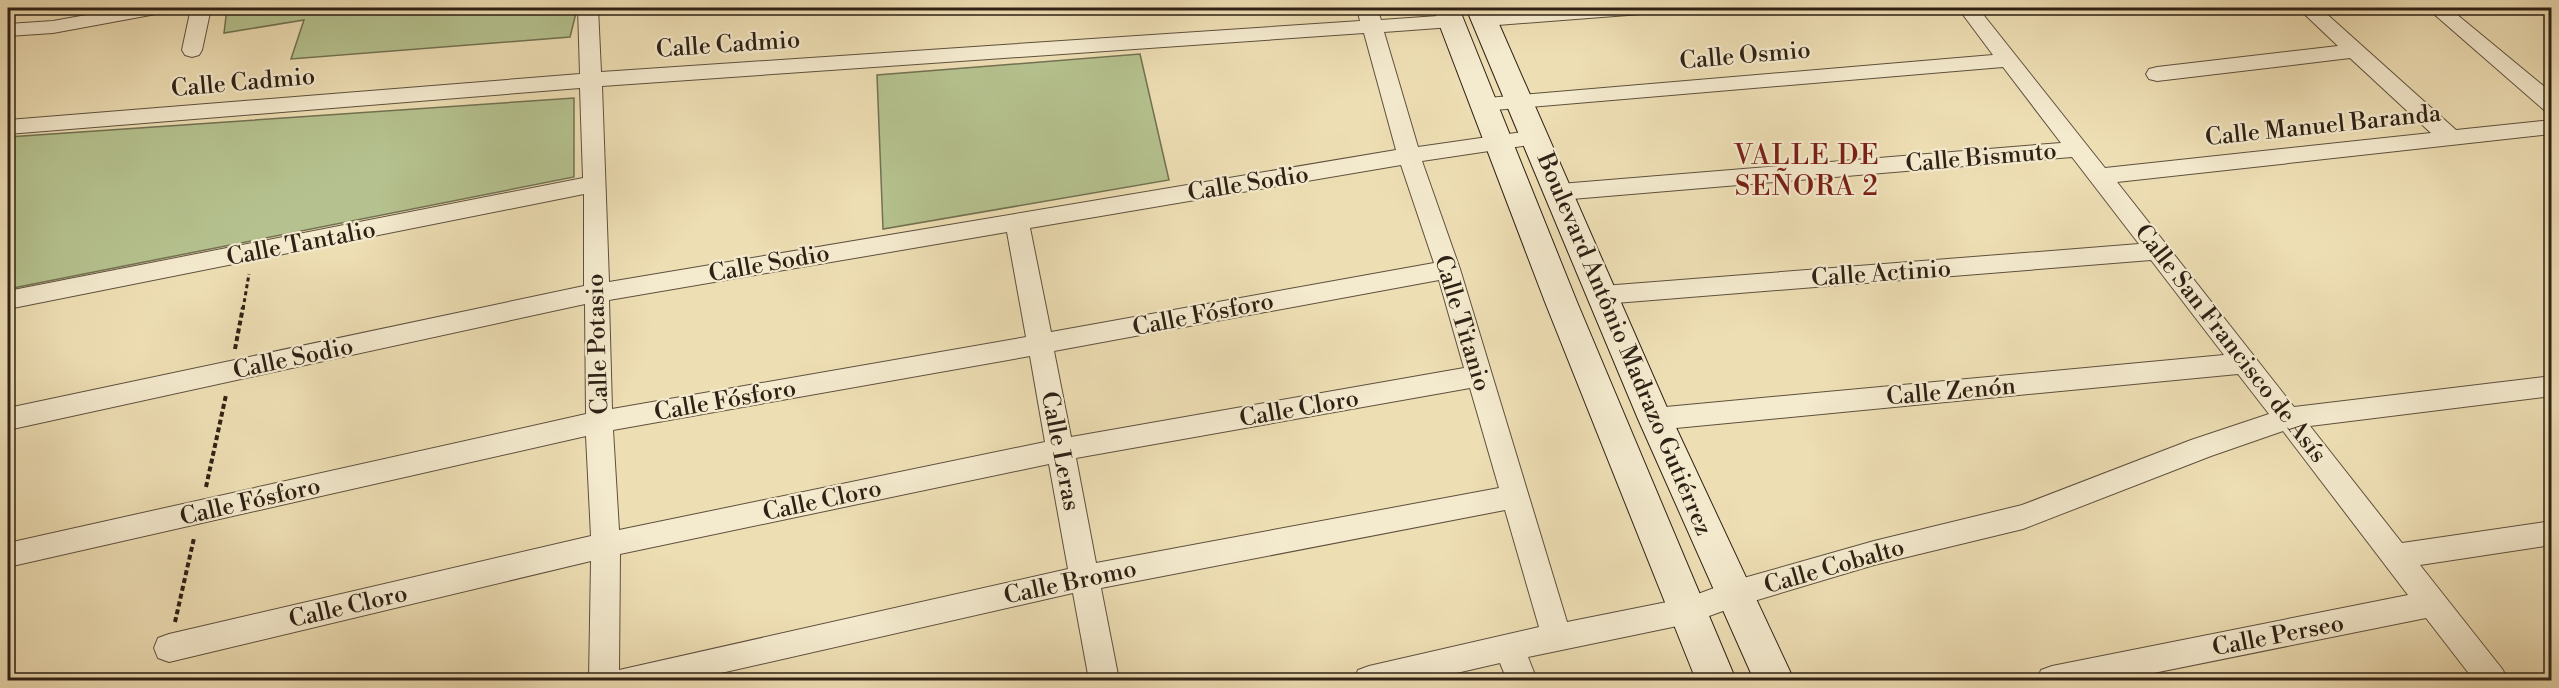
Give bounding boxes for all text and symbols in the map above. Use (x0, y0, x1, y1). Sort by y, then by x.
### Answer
street label: Calle Cadmio (655, 25, 801, 65)
street label: Calle Osmio (1678, 35, 1812, 77)
street label: Calle Cadmio (170, 62, 316, 104)
street label: Calle Manuel Baranda (2204, 99, 2443, 153)
street label: Calle Bismuto (1904, 136, 2058, 180)
district label: VALLE DE SEÑORA 2 (1733, 139, 1880, 204)
street label: Boulevard Antônio Madrazo Gutiérrez (1529, 148, 1719, 540)
street label: Calle Sodio (1185, 160, 1311, 208)
street label: Calle Tantalio (224, 215, 378, 273)
street label: Calle San Francisco de Asís (2128, 218, 2333, 469)
street label: Calle Sodio (706, 239, 832, 289)
street label: Calle Titanio (1427, 251, 1497, 395)
street label: Calle Actinio (1810, 254, 1952, 294)
street label: Calle Potasio (581, 273, 615, 415)
street label: Calle Fósforo (1130, 287, 1276, 343)
street label: Calle Sodio (230, 332, 356, 386)
street label: Calle Zenón (1885, 371, 2017, 413)
street label: Calle Fósforo (652, 374, 798, 428)
street label: Calle Cloro (1237, 384, 1361, 434)
street label: Calle Leras (1034, 389, 1086, 513)
street label: Calle Fósforo (177, 471, 323, 533)
street label: Calle Cloro (760, 474, 884, 528)
street label: Calle Cobalto (1761, 533, 1908, 601)
street label: Calle Bromo (1001, 554, 1139, 612)
street label: Calle Cloro (286, 579, 410, 635)
street label: Calle Perseo (2210, 609, 2347, 663)

